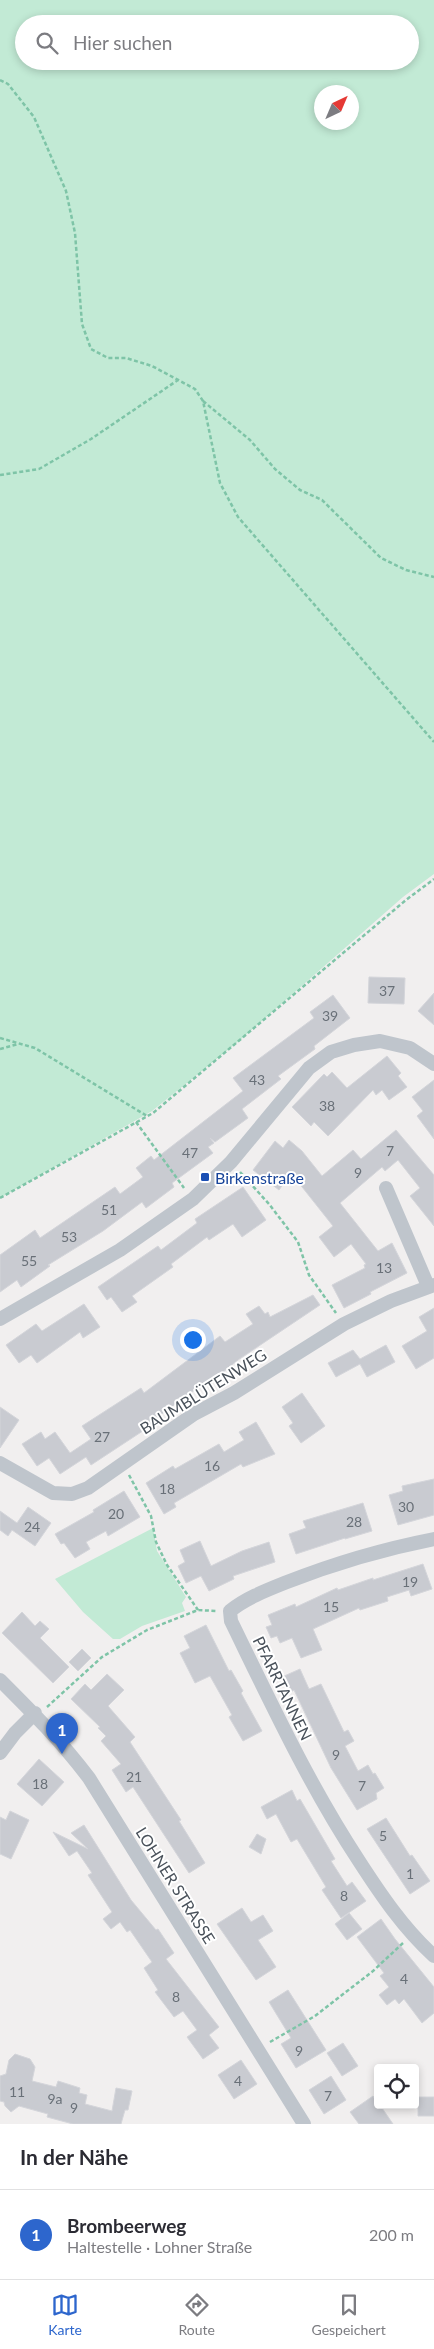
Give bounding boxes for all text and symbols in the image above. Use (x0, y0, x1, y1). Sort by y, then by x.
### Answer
search box (15, 15, 419, 70)
icon: search (33, 29, 61, 57)
text: Hier suchen (73, 31, 172, 54)
north arrow (314, 85, 359, 130)
house number: 37 (379, 982, 395, 999)
house number: 39 (322, 1007, 338, 1024)
house number: 43 (249, 1071, 265, 1088)
house number: 38 (319, 1097, 335, 1114)
house number: 7 (386, 1142, 394, 1159)
house number: 47 (182, 1144, 198, 1161)
house number: 9 (354, 1164, 362, 1181)
place label: Birkenstraße (215, 1168, 304, 1187)
marker: Birkenstraße (199, 1171, 211, 1183)
house number: 51 (101, 1201, 117, 1218)
house number: 53 (61, 1228, 77, 1245)
house number: 55 (21, 1252, 37, 1269)
house number: 13 (376, 1259, 392, 1276)
your location (180, 1327, 206, 1353)
street label: BAUMBLÜTENWEG (136, 1344, 270, 1438)
house number: 27 (94, 1428, 110, 1445)
house number: 16 (204, 1457, 220, 1474)
house number: 18 (159, 1480, 175, 1497)
house number: 30 (398, 1498, 414, 1515)
house number: 20 (108, 1505, 124, 1522)
house number: 28 (346, 1513, 362, 1530)
house number: 24 (24, 1518, 40, 1535)
house number: 19 (402, 1573, 418, 1590)
house number: 15 (323, 1598, 339, 1615)
street label: PFARRTANNEN (250, 1633, 316, 1743)
pin: 1 (46, 1713, 78, 1754)
house number: 9 (332, 1746, 340, 1763)
house number: 21 (126, 1768, 142, 1785)
house number: 18 (32, 1775, 48, 1792)
house number: 7 (358, 1777, 366, 1794)
street label: LOHNER STRASSE (132, 1823, 220, 1947)
house number: 5 (379, 1827, 387, 1844)
house number: 1 (406, 1865, 414, 1882)
house number: 8 (340, 1887, 348, 1904)
house number: 4 (400, 1970, 408, 1987)
house number: 8 (172, 1988, 180, 2005)
house number: 9 (295, 2042, 303, 2059)
map controls (374, 2064, 419, 2109)
button: locate (374, 2064, 419, 2109)
house number: 4 (234, 2072, 242, 2089)
house number: 11 (9, 2083, 25, 2100)
house number: 7 (324, 2087, 332, 2104)
house number: 9a (47, 2090, 63, 2107)
house number: 9 (70, 2099, 78, 2116)
text: In der Nähe (20, 2144, 128, 2169)
text: Brombeerweg (67, 2214, 186, 2237)
text: 1 (31, 2225, 41, 2244)
text: 200 m (369, 2225, 414, 2244)
text: Haltestelle · Lohner Straße (67, 2237, 252, 2256)
tab: Karte (48, 2291, 82, 2338)
tab: Route (179, 2291, 215, 2338)
tab: Gespeichert (312, 2291, 386, 2338)

